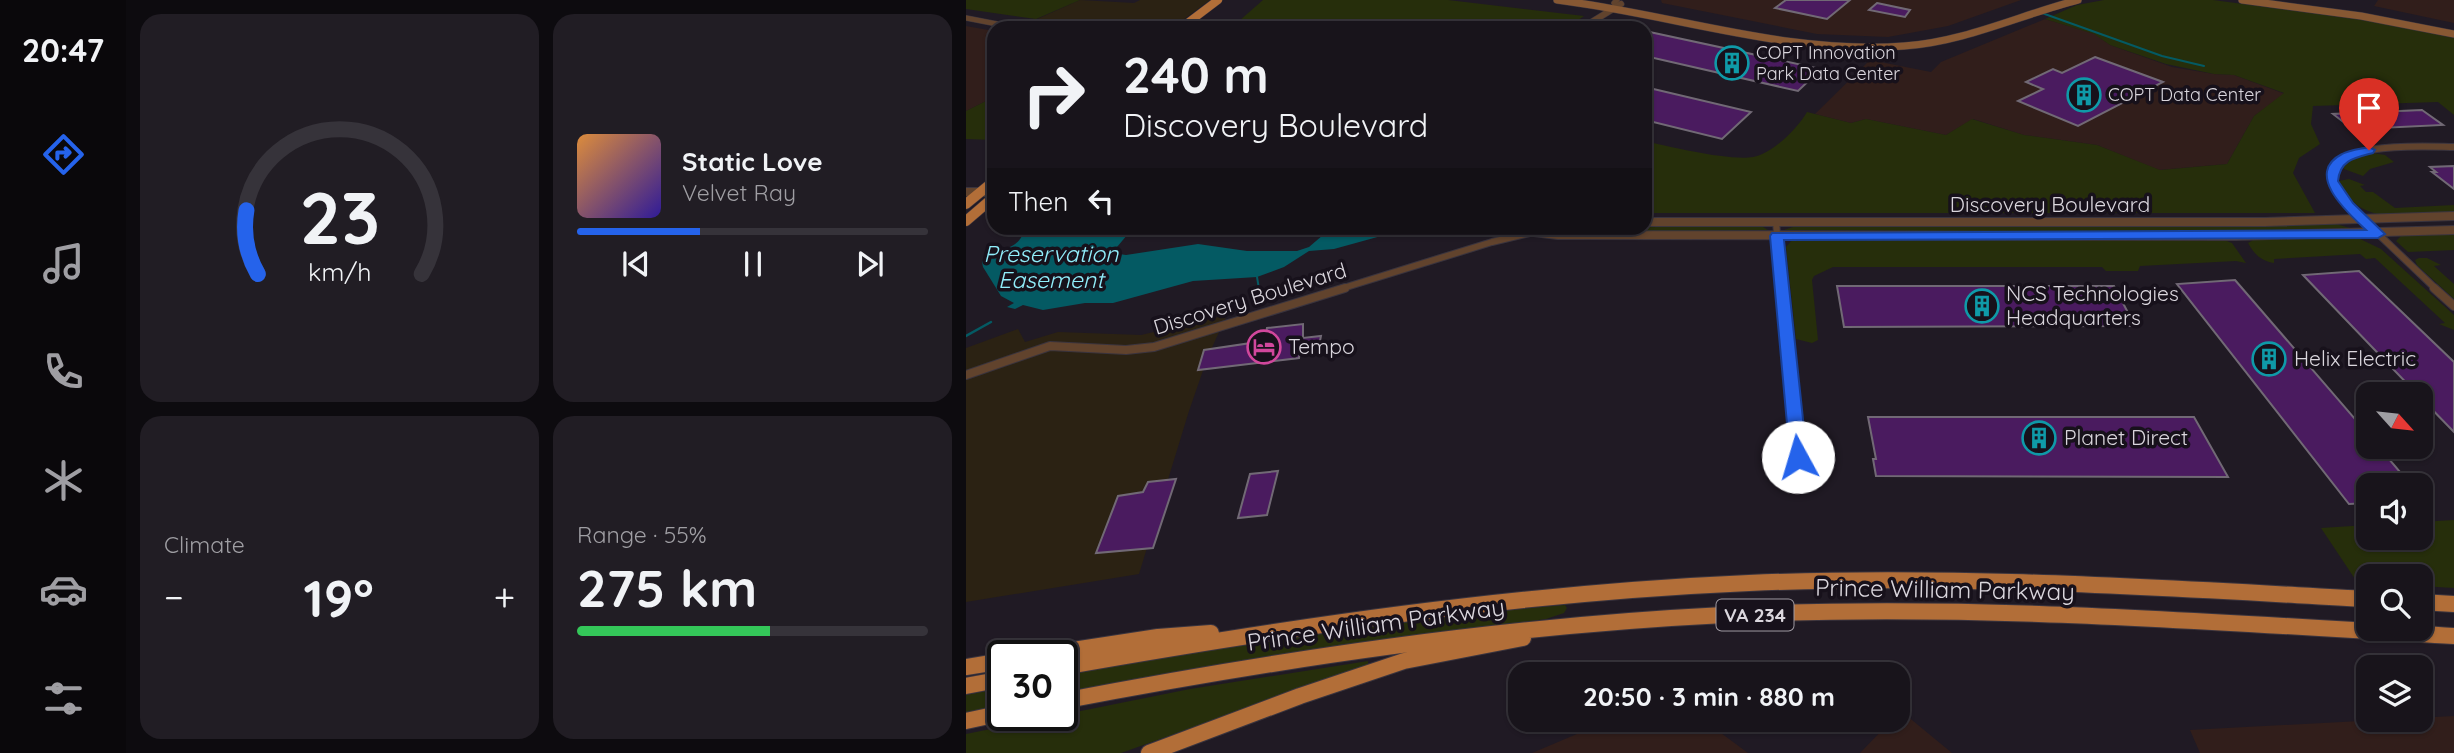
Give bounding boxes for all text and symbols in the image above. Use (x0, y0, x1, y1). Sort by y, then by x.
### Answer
text: 20:47 (22, 30, 104, 70)
place label: COPT Innovation Park Data Center (1756, 41, 1900, 85)
text: 240 m (1123, 44, 1269, 105)
building icon: COPT Innovation Park Data Center (1713, 44, 1751, 82)
icon: right (1008, 49, 1099, 140)
building icon: COPT Data Center (2065, 76, 2103, 114)
pin (2339, 78, 2399, 150)
place label: COPT Data Center (2108, 83, 2261, 106)
icon: arrive (2350, 89, 2388, 127)
text: Discovery Boulevard (1123, 105, 1428, 145)
icon: directions (39, 130, 88, 179)
text: Static Love (682, 145, 823, 178)
text: 23 (299, 172, 380, 263)
text: Velvet Ray (682, 178, 796, 207)
icon: left (1082, 182, 1120, 220)
text: Then (1008, 185, 1068, 218)
street label: Discovery Boulevard (1950, 191, 2150, 217)
icon: music (39, 239, 88, 288)
water label: Preservation Easement (984, 239, 1119, 294)
icon: previous (617, 245, 655, 283)
icon: pause (734, 245, 772, 283)
icon: next (851, 245, 889, 283)
text: km/h (308, 256, 371, 287)
street label: Discovery Boulevard (1150, 256, 1349, 340)
place label: NCS Technologies Headquarters (2006, 280, 2179, 330)
building icon: NCS Technologies Headquarters (1963, 287, 2001, 325)
hotel icon: Tempo (1245, 328, 1283, 366)
place label: Tempo (1288, 333, 1355, 359)
building icon: Helix Electric (2250, 340, 2288, 378)
place label: Helix Electric (2294, 345, 2416, 371)
icon: phone (39, 347, 88, 396)
north arrow (2356, 382, 2432, 458)
map controls (2356, 382, 2433, 732)
building icon: Planet Direct (2020, 419, 2058, 457)
position arrow (1761, 420, 1835, 494)
place label: Planet Direct (2064, 424, 2188, 450)
icon: climate (39, 456, 88, 505)
button: sound (2356, 473, 2433, 550)
text: Range · 55% (577, 520, 707, 549)
text: Climate (164, 530, 245, 559)
text: 275 km (577, 555, 757, 620)
button: search (2356, 564, 2433, 641)
icon: car (39, 565, 88, 614)
text: 19° (304, 565, 374, 630)
street label: Prince William Parkway (1815, 572, 2075, 606)
text: − (164, 573, 184, 621)
text: + (494, 573, 515, 621)
street label: Prince William Parkway (1245, 591, 1507, 657)
road number: VA 234 (1716, 600, 1794, 630)
speed limit sign: 30 (987, 640, 1078, 731)
button: layers (2356, 655, 2433, 732)
icon: filters (39, 674, 88, 723)
text: 20:50 · 3 min · 880 m (1583, 680, 1835, 713)

